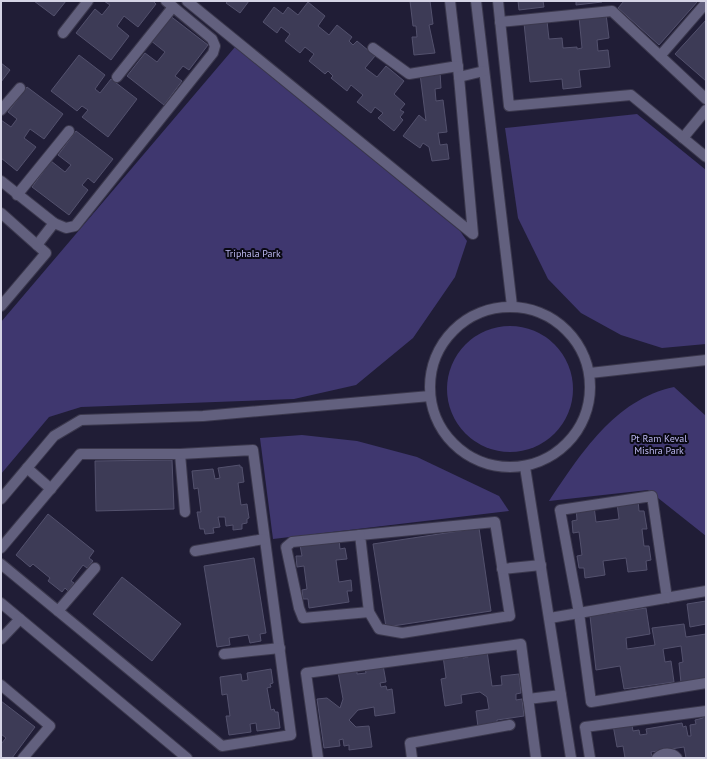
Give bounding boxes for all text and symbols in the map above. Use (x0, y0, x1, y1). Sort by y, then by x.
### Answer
park label: Triphala Park (225, 247, 281, 260)
park label: Pt Ram Keval Mishra Park (631, 432, 687, 457)

